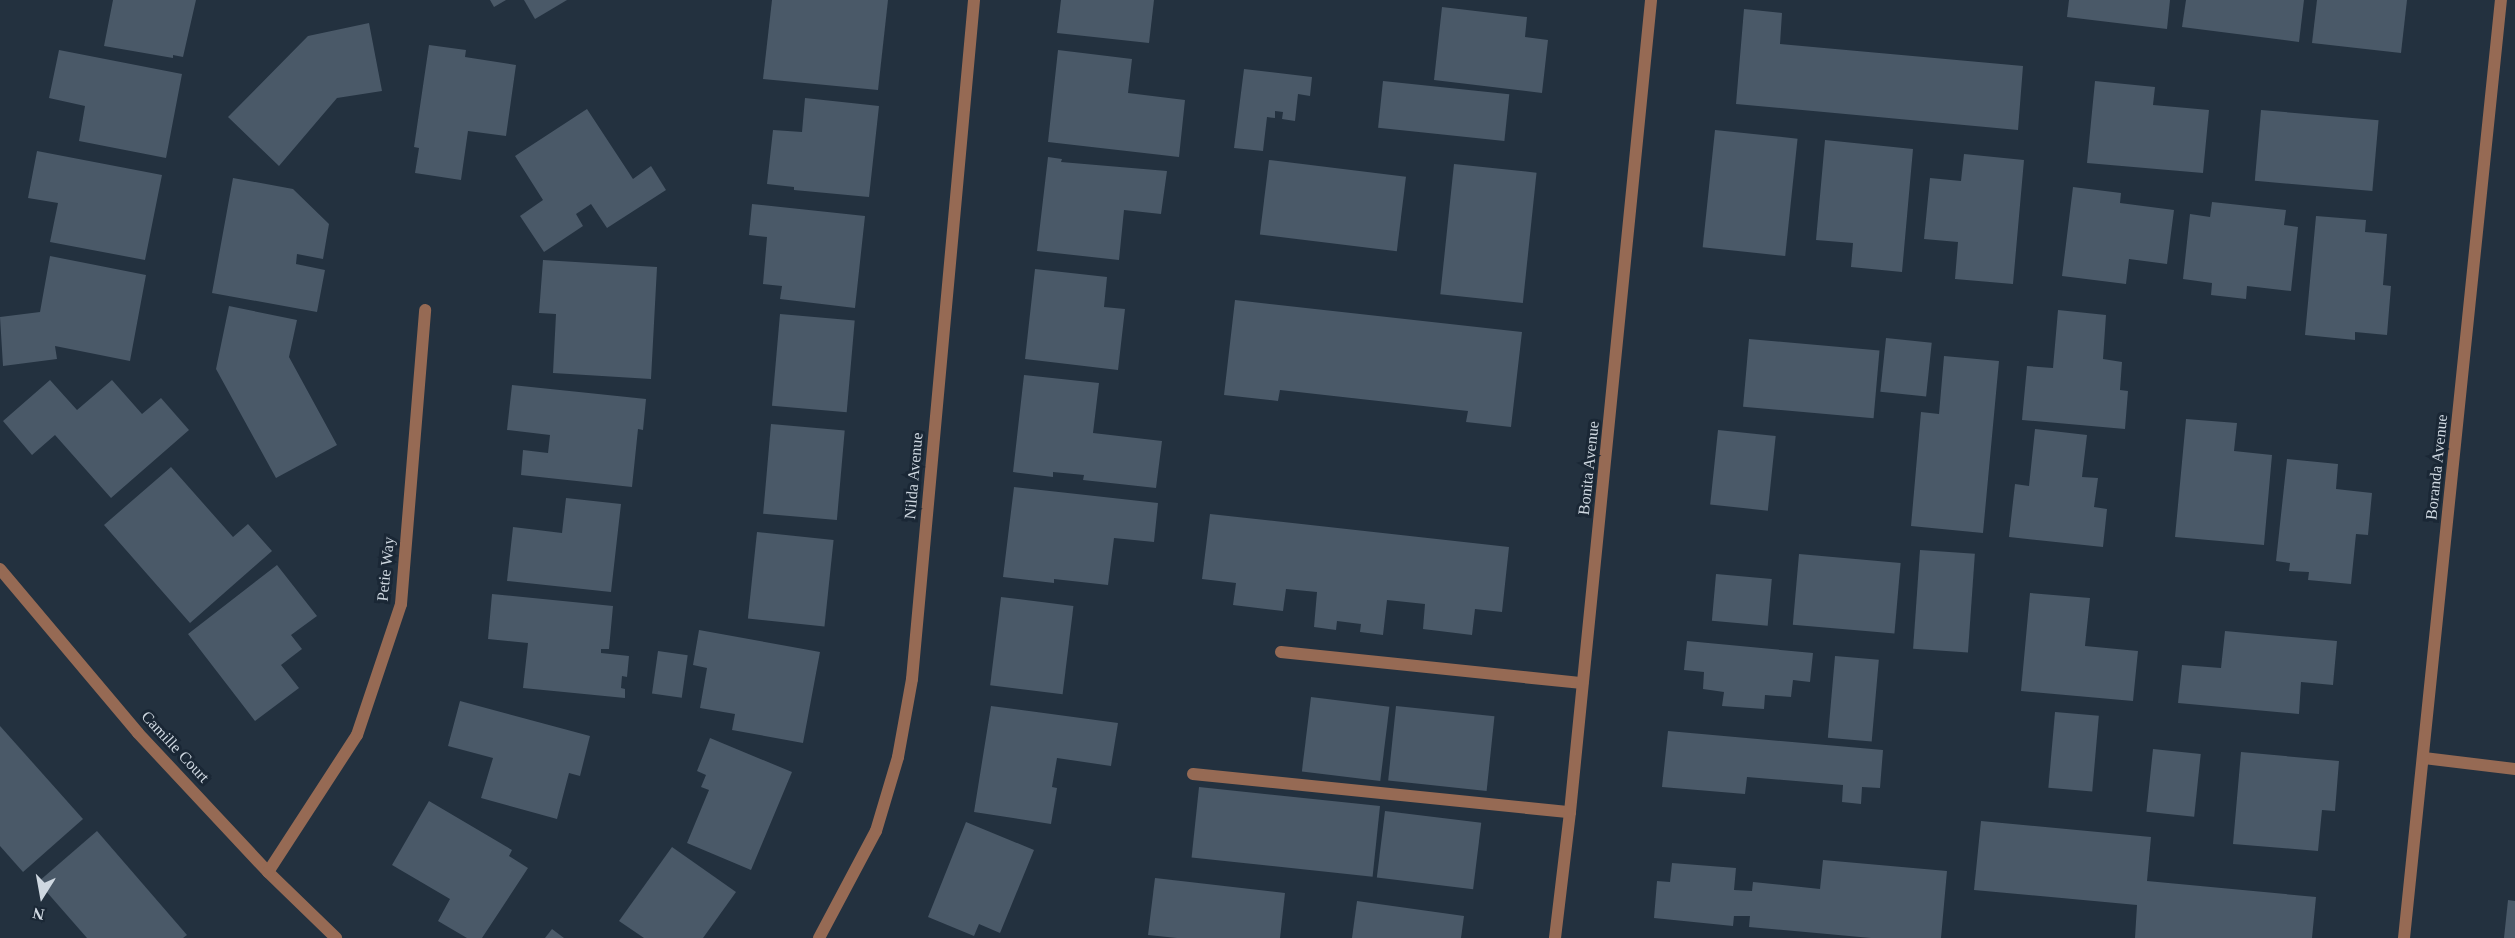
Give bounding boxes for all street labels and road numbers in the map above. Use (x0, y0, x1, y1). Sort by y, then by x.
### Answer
street label: Boranda Avenue (2422, 413, 2452, 521)
street label: Bonita Avenue (1574, 420, 1604, 516)
street label: Nilda Avenue (901, 431, 927, 521)
street label: Petie Way (373, 536, 399, 602)
street label: Camille Court (137, 707, 213, 787)

